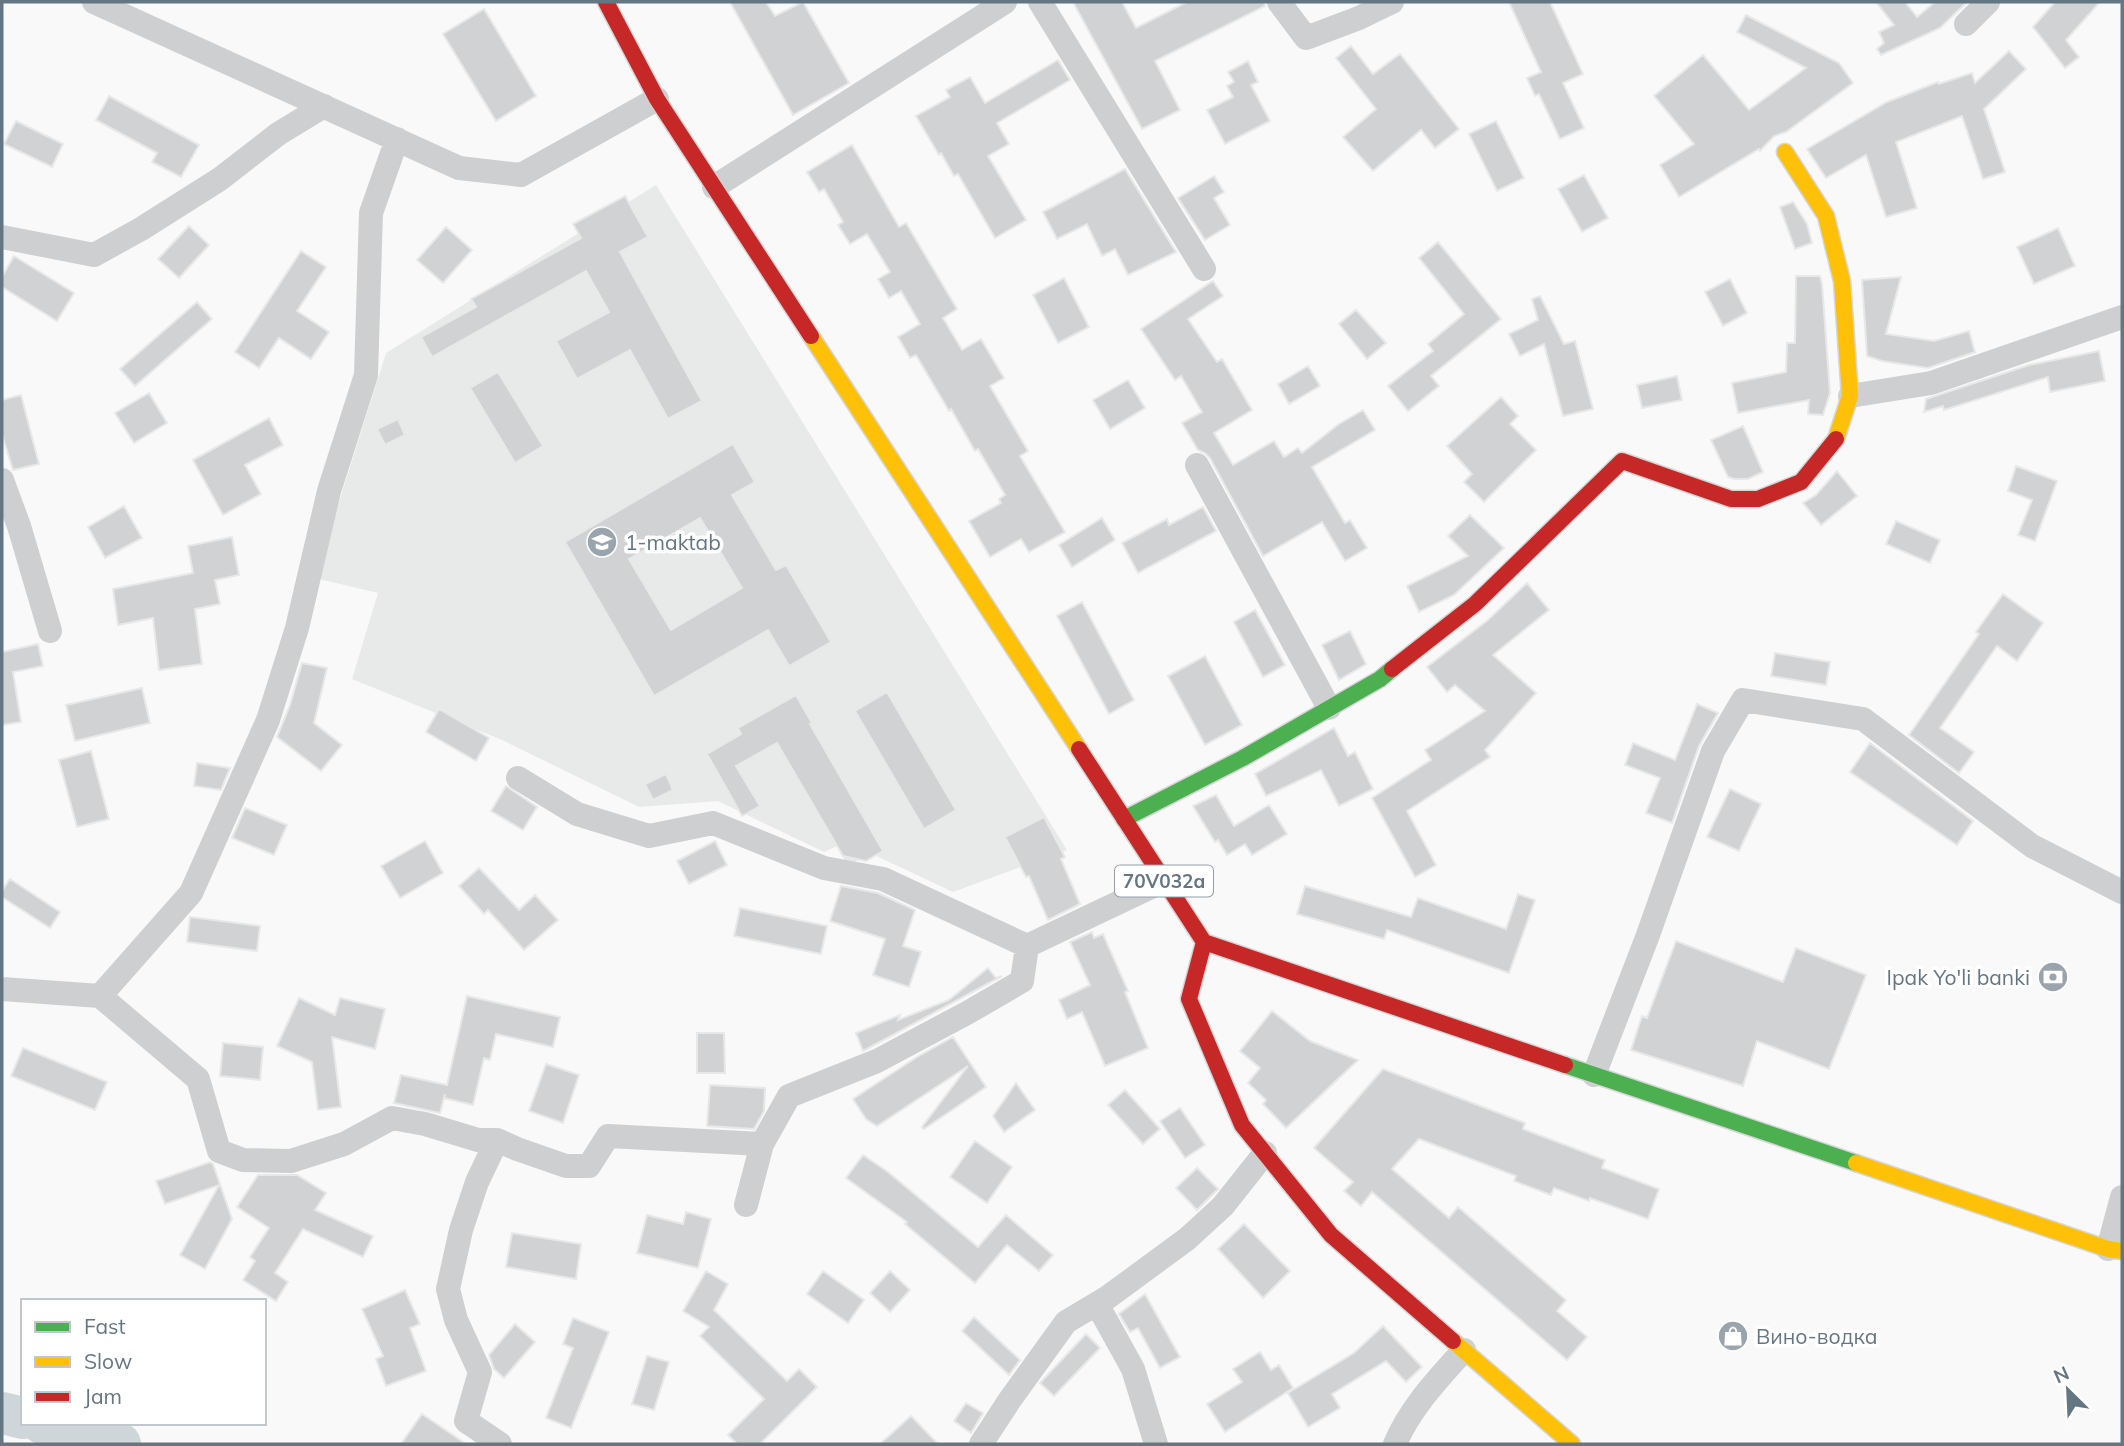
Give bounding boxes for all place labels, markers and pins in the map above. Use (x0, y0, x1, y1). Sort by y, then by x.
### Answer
school or university icon: 1-maktab (585, 525, 619, 559)
place label: 1-maktab (625, 529, 721, 555)
bank icon: Ipak Yo'li banki (2036, 960, 2070, 994)
place label: Ipak Yo'li banki (1887, 964, 2030, 990)
shop icon: Вино-водка (1716, 1319, 1750, 1353)
place label: Вино-водка (1756, 1323, 1878, 1349)

